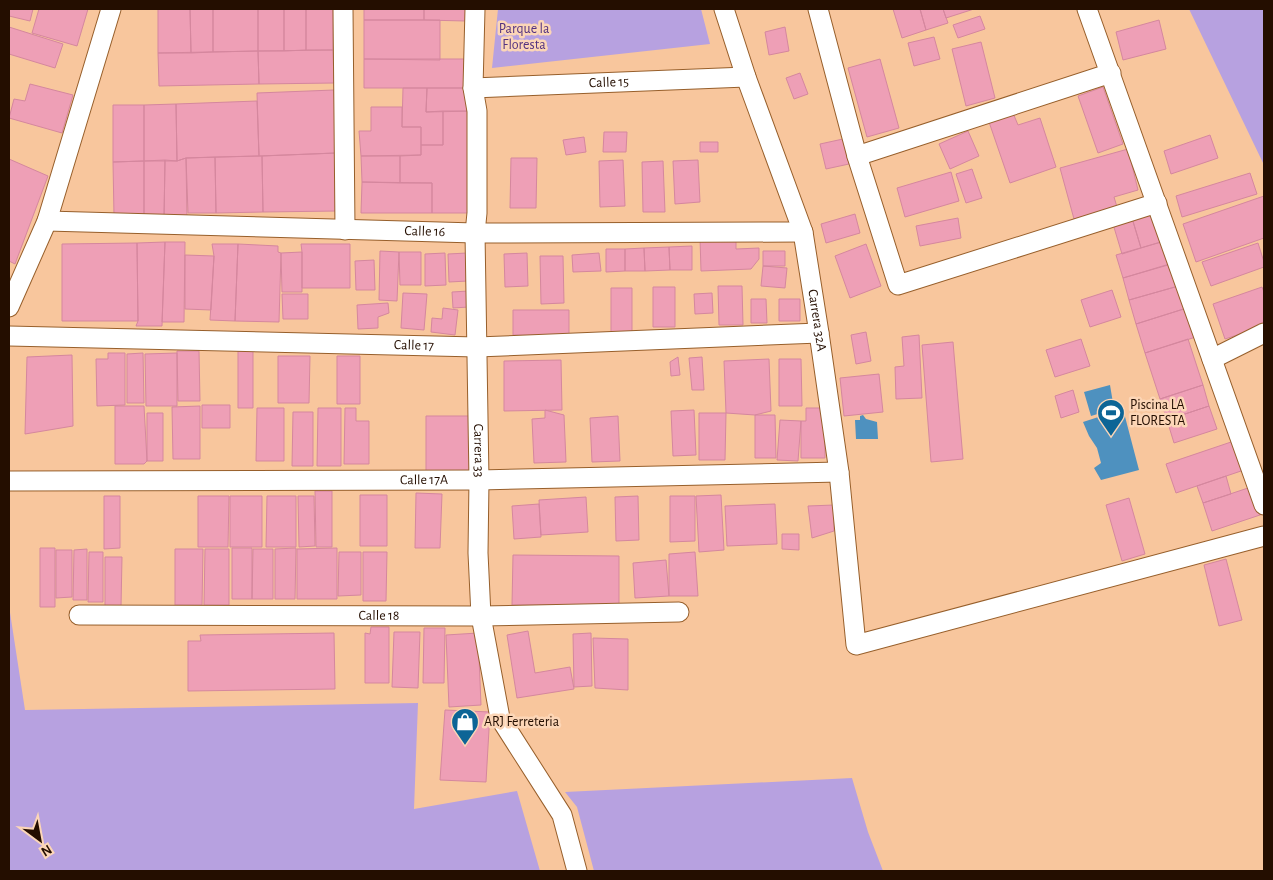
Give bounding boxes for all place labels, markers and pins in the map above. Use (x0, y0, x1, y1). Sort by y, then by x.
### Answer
sports icon: Piscina LA FLORESTA (1096, 398, 1126, 437)
place label: Piscina LA FLORESTA (1130, 398, 1185, 428)
shop icon: ARJ Ferreteria (450, 707, 480, 746)
place label: ARJ Ferreteria (484, 715, 560, 729)

